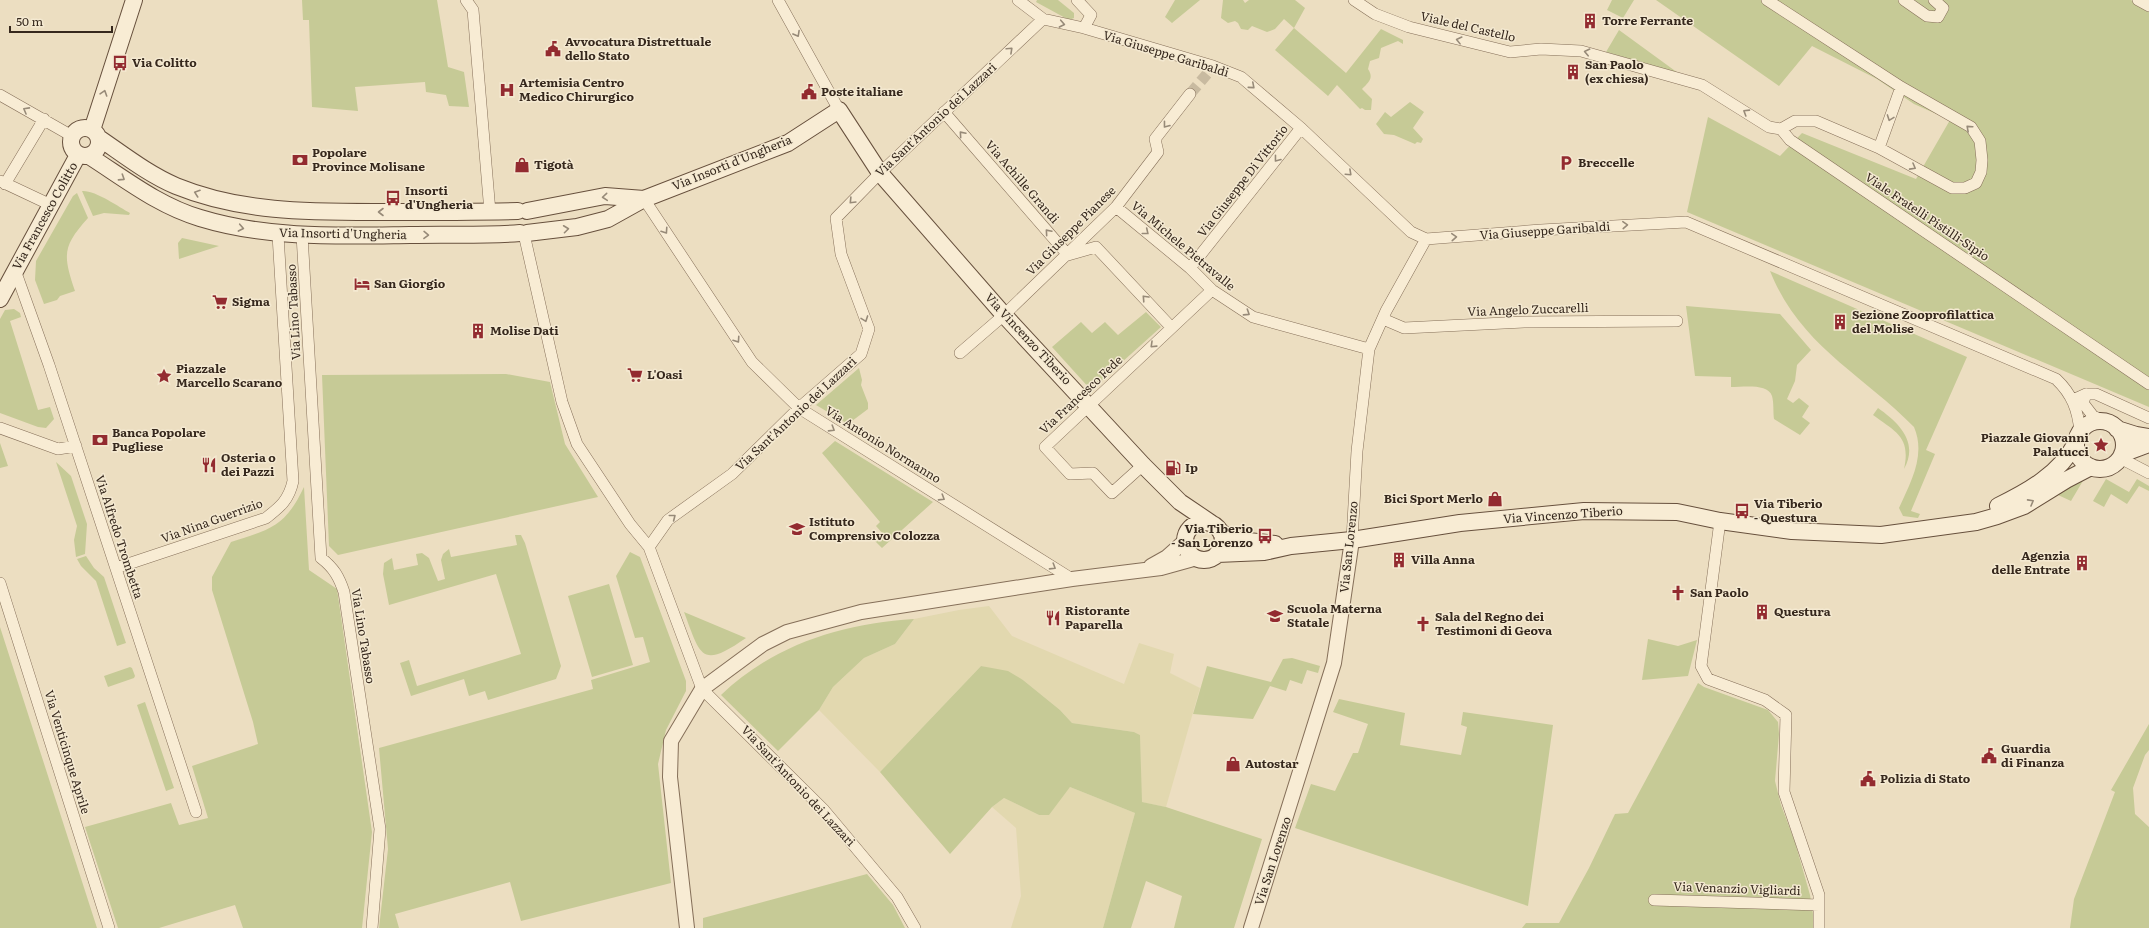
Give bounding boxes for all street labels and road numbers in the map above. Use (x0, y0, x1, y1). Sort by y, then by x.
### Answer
street label: Viale del Castello (1419, 6, 1518, 46)
street label: Via Giuseppe Garibaldi (1101, 25, 1231, 81)
street label: Via Sant'Antonio dei Lazzari (871, 58, 1000, 180)
street label: Via Giuseppe Di Vittorio (1193, 120, 1292, 240)
street label: Via Insorti d'Ungheria (669, 130, 795, 194)
street label: Via Achille Grandi (982, 136, 1064, 227)
street label: Via Francesco Colitto (7, 158, 81, 273)
street label: Viale Fratelli Pistilli-Sipio (1862, 168, 1993, 265)
street label: Via Giuseppe Pianese (1021, 181, 1119, 279)
street label: Via Michele Pietravalle (1128, 196, 1240, 294)
street label: Via Giuseppe Garibaldi (1479, 216, 1611, 244)
street label: Via Insorti d'Ungheria (279, 223, 408, 243)
street label: Via Lino Tabasso (281, 264, 305, 361)
street label: Via Vincenzo Tiberio (981, 288, 1076, 388)
street label: Via Angelo Zuccarelli (1467, 298, 1589, 320)
street label: Via Francesco Fede (1035, 351, 1126, 438)
street label: Via Sant'Antonio dei Lazzari (731, 352, 860, 474)
street label: Via Antonio Normanno (822, 401, 945, 487)
street label: Via Alfredo Trombetta (91, 472, 149, 601)
street label: Via Nina Guerrizio (158, 493, 265, 547)
street label: Via San Lorenzo (1334, 500, 1362, 594)
street label: Via Vincenzo Tiberio (1502, 501, 1623, 527)
street label: Via Lino Tabasso (348, 587, 380, 685)
street label: Via Venticinque Aprile (41, 688, 95, 816)
street label: Via Sant'Antonio dei Lazzari (738, 721, 860, 850)
street label: Via San Lorenzo (1249, 814, 1295, 907)
street label: Via Venanzio Vigliardi (1673, 877, 1801, 899)

